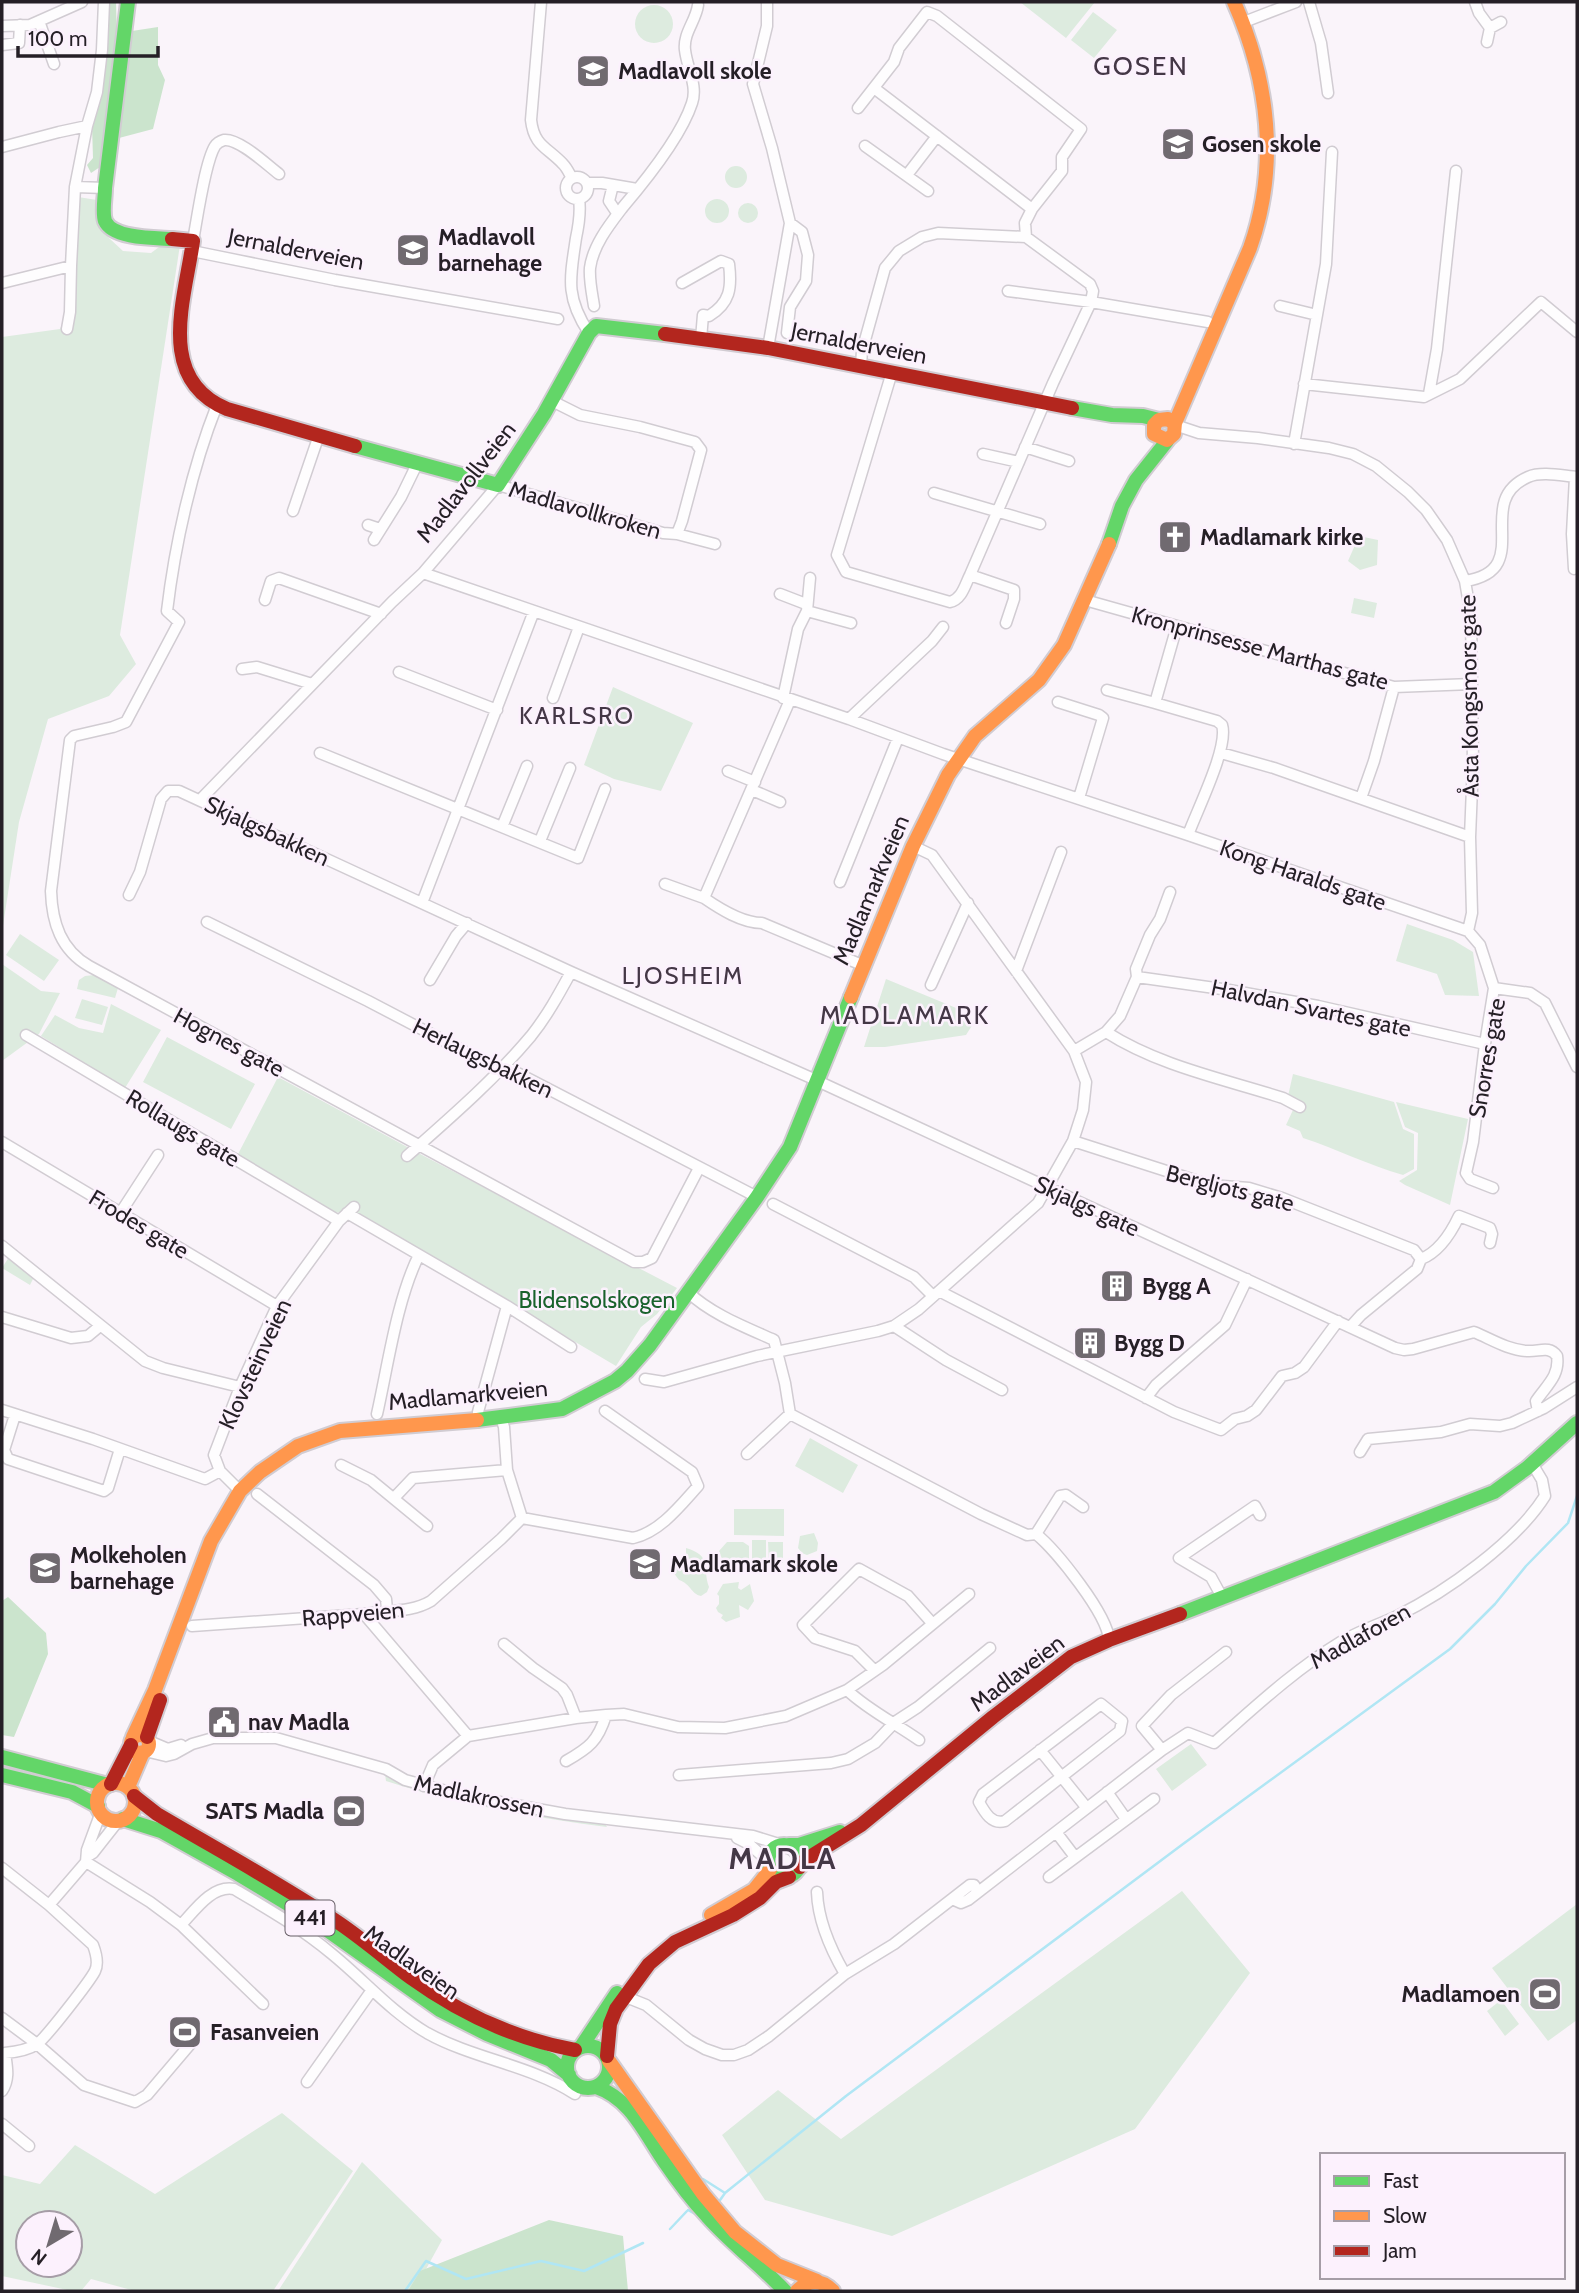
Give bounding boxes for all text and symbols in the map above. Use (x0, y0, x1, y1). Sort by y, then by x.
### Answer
scale bar (18, 14, 158, 58)
text: 100 m (28, 26, 87, 51)
district label: GOSEN (1093, 50, 1189, 82)
school or university icon: Madlavoll skole (574, 52, 612, 90)
place label: Madlavoll skole (618, 57, 772, 85)
school or university icon: Gosen skole (1159, 125, 1197, 163)
place label: Gosen skole (1202, 130, 1321, 158)
street label: Jernalderveien (225, 222, 366, 276)
place label: Madlavoll barnehage (438, 223, 542, 277)
school or university icon: Madlavoll barnehage (394, 231, 432, 269)
street label: Jernalderveien (788, 316, 929, 370)
street label: Madlavollveien (410, 416, 522, 548)
street label: Madlavollkroken (506, 475, 664, 545)
church icon: Madlamark kirke (1156, 518, 1194, 556)
place label: Madlamark kirke (1200, 523, 1363, 551)
street label: Åsta Kongsmors gate (1452, 594, 1485, 798)
street label: Kronprinsesse Marthas gate (1128, 600, 1392, 696)
district label: KARLSRO (519, 701, 635, 730)
street label: Skjalgsbakken (200, 790, 334, 872)
street label: Madlamarkveien (827, 811, 915, 969)
street label: Kong Haralds gate (1216, 833, 1390, 917)
district label: LJOSHEIM (622, 961, 744, 990)
street label: Halvdan Svartes gate (1208, 973, 1414, 1043)
street label: Snorres gate (1463, 996, 1511, 1120)
district label: MADLAMARK (820, 999, 990, 1031)
street label: Hognes gate (169, 1001, 289, 1083)
street label: Herlaugsbakken (408, 1012, 558, 1104)
street label: Rollaugs gate (121, 1083, 245, 1173)
street label: Bergljots gate (1163, 1159, 1297, 1217)
street label: Skjalgs gate (1030, 1169, 1144, 1243)
street label: Frodes gate (84, 1183, 194, 1265)
building icon: Bygg A (1098, 1267, 1136, 1305)
place label: Bygg A (1142, 1272, 1211, 1300)
park label: Blidensolskogen (519, 1286, 675, 1314)
street label: Klovsteinveien (213, 1294, 297, 1434)
building icon: Bygg D (1071, 1324, 1109, 1362)
place label: Bygg D (1114, 1329, 1185, 1357)
street label: Madlamarkveien (387, 1374, 549, 1416)
place label: Molkeholen barnehage (70, 1541, 187, 1595)
school or university icon: Madlamark skole (626, 1545, 664, 1583)
school or university icon: Molkeholen barnehage (26, 1549, 64, 1587)
place label: Madlamark skole (670, 1550, 838, 1578)
street label: Rappveien (301, 1596, 405, 1632)
street label: Madlaforen (1305, 1597, 1415, 1675)
street label: Madlaveien (964, 1628, 1070, 1718)
public building icon: nav Madla (205, 1703, 243, 1741)
place label: nav Madla (248, 1708, 350, 1736)
street label: Madlakrossen (411, 1769, 547, 1823)
sports icon: SATS Madla (330, 1792, 368, 1830)
place label: SATS Madla (205, 1797, 325, 1825)
district label: MADLA (728, 1840, 838, 1877)
road number: 441 (286, 1900, 334, 1936)
street label: Madlaveien (359, 1919, 465, 2005)
sports icon: Madlamoen (1526, 1975, 1564, 2013)
place label: Madlamoen (1401, 1980, 1520, 2008)
sports icon: Fasanveien (166, 2013, 204, 2051)
place label: Fasanveien (210, 2018, 319, 2046)
legend (1320, 2153, 1565, 2279)
text: Fast (1383, 2168, 1419, 2193)
text: Slow (1383, 2203, 1427, 2228)
north arrow (14, 2209, 84, 2279)
text: Jam (1382, 2238, 1417, 2263)
text: N (26, 2244, 51, 2270)

